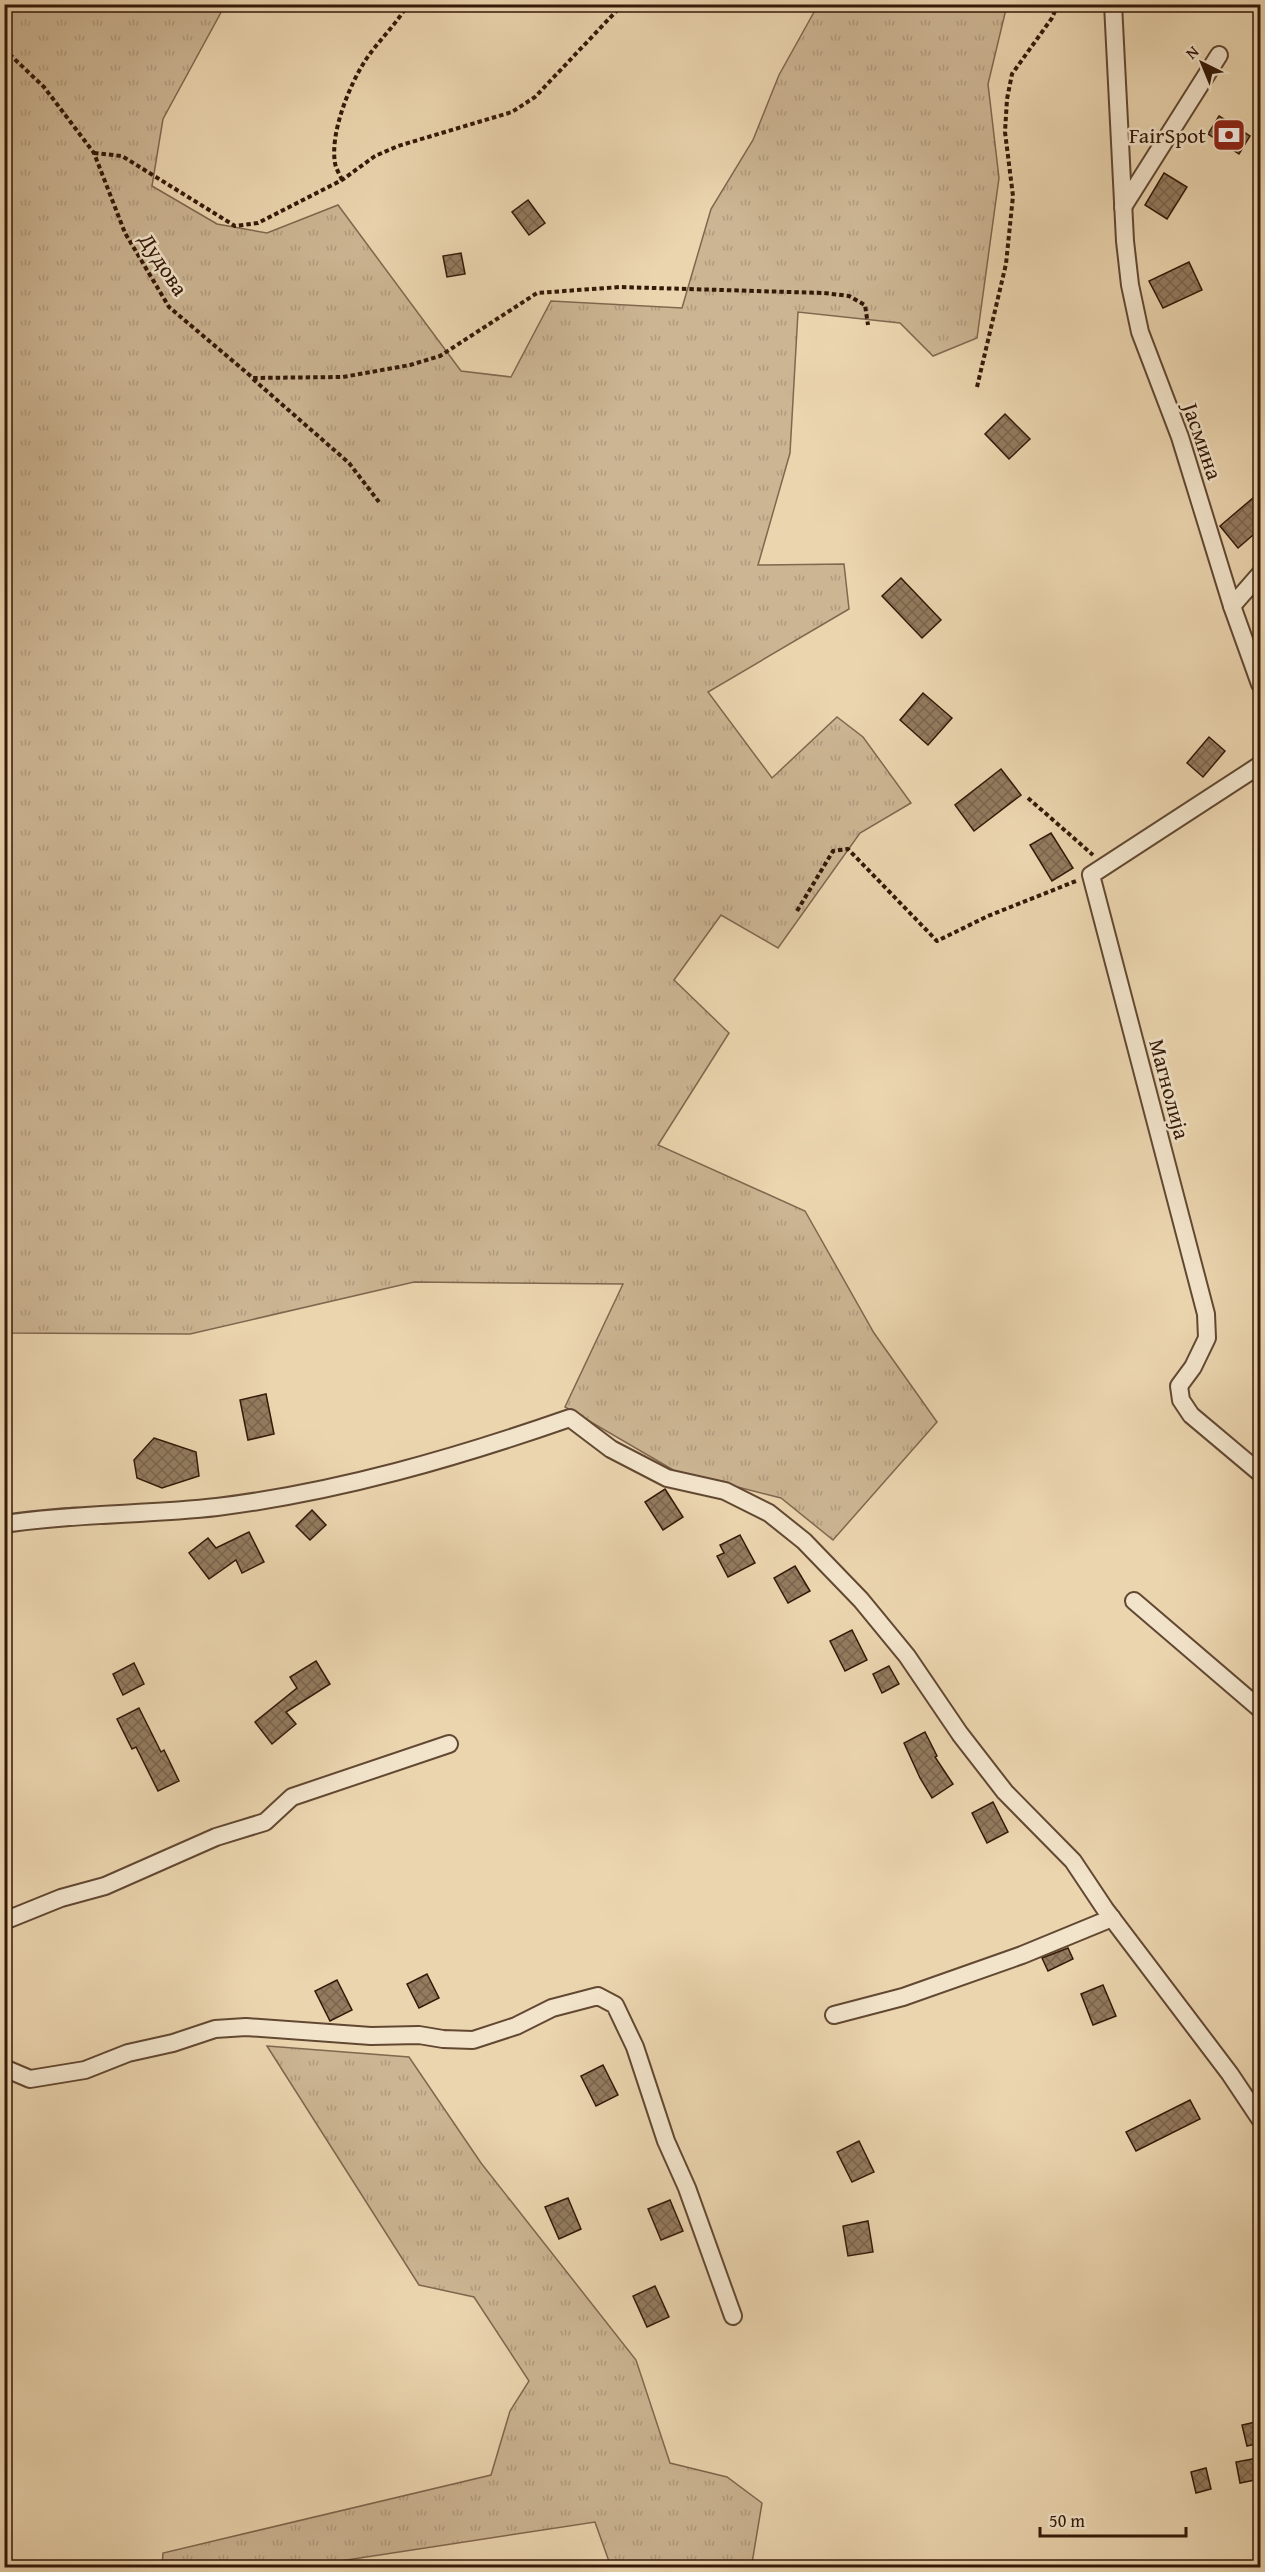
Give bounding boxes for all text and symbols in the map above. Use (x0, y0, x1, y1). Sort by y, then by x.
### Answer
north arrow (1172, 33, 1232, 93)
text: N (1180, 39, 1204, 64)
bank icon: FairSpot (1211, 117, 1247, 153)
place label: FairSpot (1129, 119, 1206, 151)
street label: Дудова (131, 225, 197, 302)
street label: Јасмина (1174, 396, 1231, 484)
street label: Магнолија (1141, 1035, 1199, 1143)
scale bar (1040, 2500, 1186, 2538)
text: 50 m (1049, 2507, 1085, 2534)

